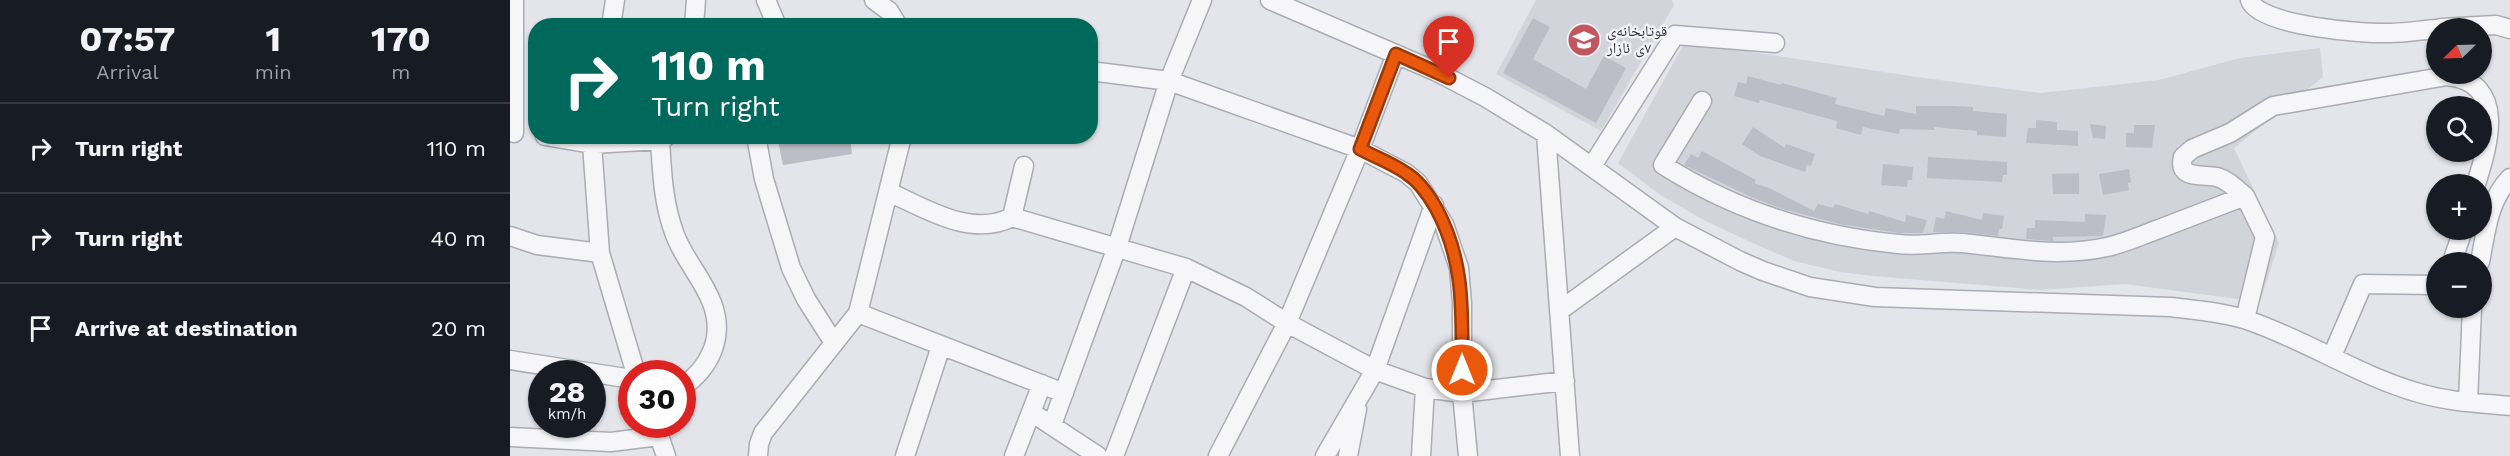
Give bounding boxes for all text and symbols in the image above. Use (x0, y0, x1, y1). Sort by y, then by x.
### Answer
pin (1423, 16, 1474, 78)
text: 07:57 (79, 18, 176, 60)
text: 1 (265, 18, 281, 60)
text: 170 (371, 18, 431, 60)
north arrow (2426, 18, 2492, 84)
map controls (2426, 18, 2492, 318)
school or university icon: قوتابخانەی ٧ی ئازار (1566, 22, 1602, 58)
place label: قوتابخانەی ٧ی ئازار (1606, 22, 1667, 58)
icon: arrive (1432, 25, 1465, 58)
text: 110 m (651, 41, 766, 90)
icon: right (552, 42, 630, 120)
text: Arrival (96, 60, 159, 84)
text: min (255, 60, 292, 84)
text: m (391, 60, 410, 84)
text: Turn right (651, 91, 780, 123)
button: search (2426, 96, 2492, 162)
icon: right (24, 132, 57, 165)
text: Turn right (75, 136, 182, 161)
text: 110 m (427, 136, 486, 161)
button: + (2426, 174, 2492, 240)
icon: right (24, 222, 57, 255)
text: Turn right (75, 226, 182, 251)
text: 40 m (430, 226, 486, 251)
button: − (2426, 252, 2492, 318)
icon: arrive (24, 312, 57, 345)
text: Arrive at destination (75, 316, 298, 341)
text: 20 m (431, 316, 486, 341)
position arrow (1430, 338, 1494, 402)
speed limit sign: 30 (618, 360, 696, 438)
text: 28 (549, 374, 585, 409)
text: km/h (548, 405, 586, 423)

